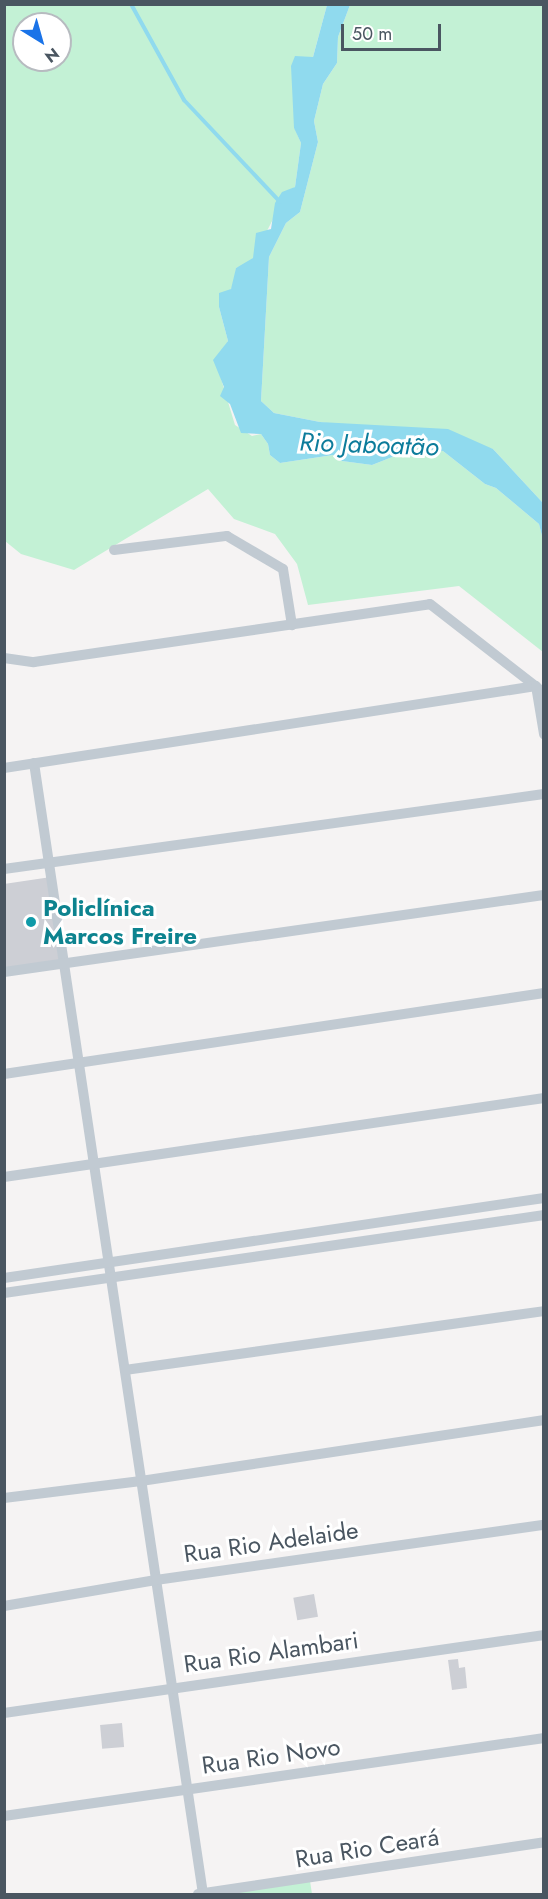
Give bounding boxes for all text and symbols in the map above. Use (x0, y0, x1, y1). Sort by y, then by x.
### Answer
north arrow (12, 12, 72, 72)
scale bar (344, 12, 444, 50)
text: 50 m (352, 21, 392, 47)
text: N (40, 42, 64, 68)
water label: Rio Jaboatão (299, 427, 439, 463)
place label: Policlínica Marcos Freire (43, 894, 197, 950)
marker: Policlínica Marcos Freire (24, 915, 38, 929)
street label: Rua Rio Adelaide (182, 1515, 360, 1569)
street label: Rua Rio Alambari (182, 1625, 360, 1679)
street label: Rua Rio Novo (200, 1732, 342, 1780)
street label: Rua Rio Ceará (293, 1822, 441, 1874)

